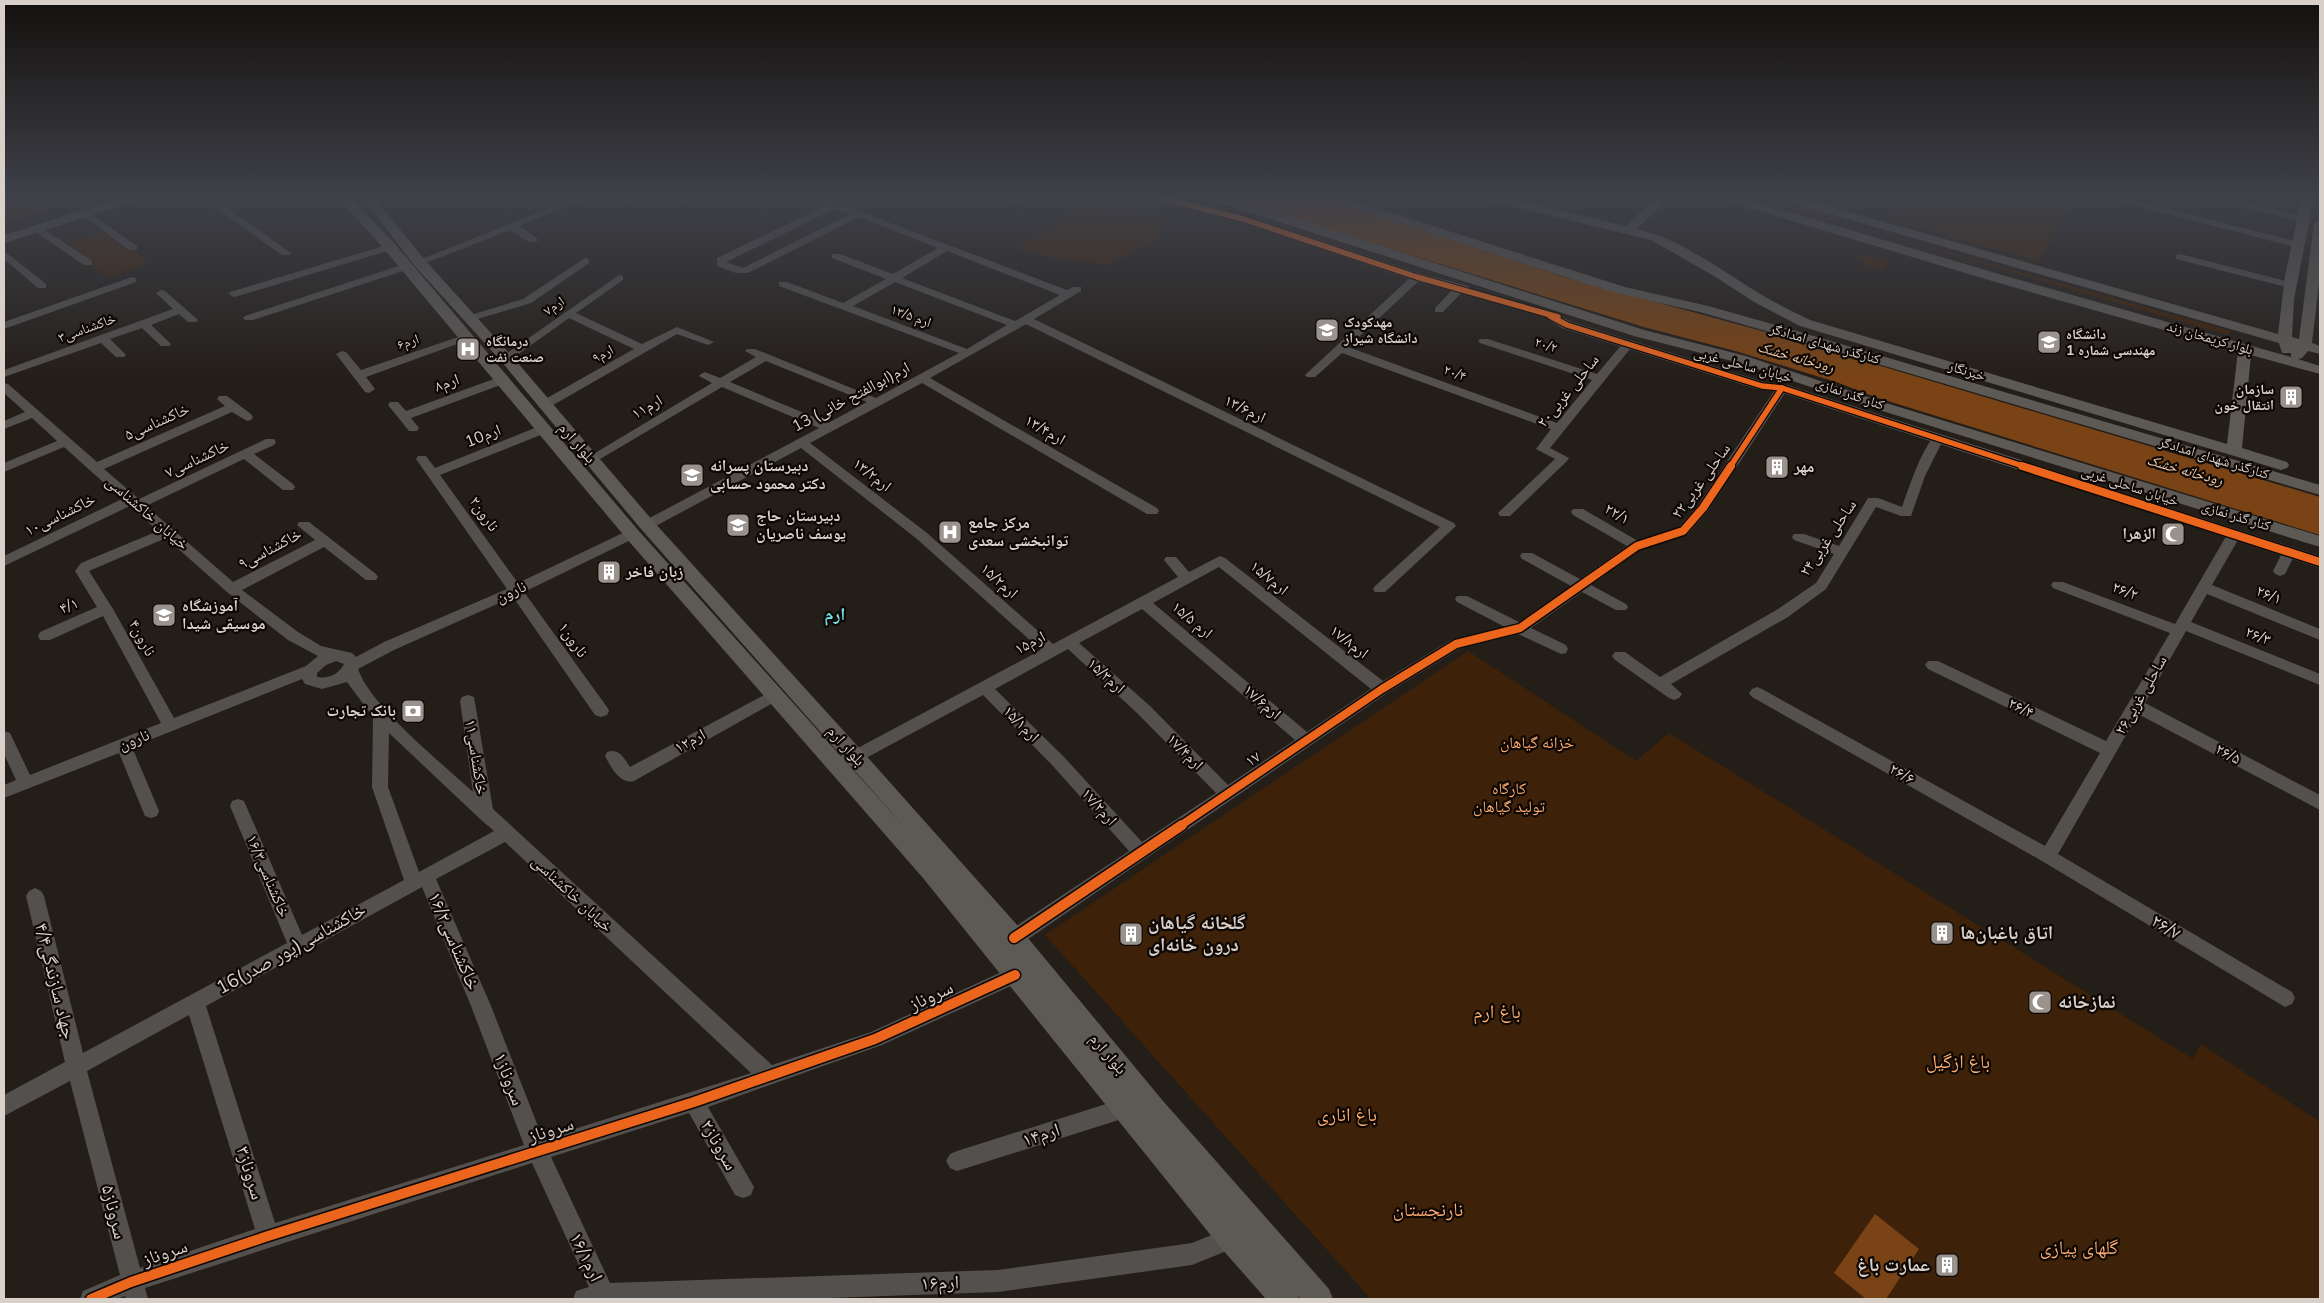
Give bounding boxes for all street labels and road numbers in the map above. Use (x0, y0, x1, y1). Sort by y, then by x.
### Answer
street label: ارم۷ (540, 292, 568, 320)
street label: ۱۳/۵ ارم (888, 300, 934, 332)
street label: خاکشناسی۳ (55, 309, 119, 347)
street label: بلوار کریمخان زند (2165, 317, 2255, 359)
street label: کنارگذر شهدای امدادگر (1767, 319, 1883, 369)
street label: ارم۶ (395, 329, 421, 355)
street label: ۲۰/۲ (1532, 332, 1560, 358)
street label: ارم۹ (589, 340, 617, 368)
street label: خیابان ساحلی غربی (1692, 343, 1794, 387)
street label: ساحلی غربی۲۰ (1532, 350, 1604, 432)
street label: خبرنگار (1945, 356, 1988, 386)
street label: 13 ارم(ابوالفتح خانی) (788, 357, 914, 437)
street label: ۲۰/۴ (1441, 360, 1469, 386)
street label: ارم۸ (431, 368, 463, 398)
street label: کنار گذر نمازی (1813, 373, 1887, 415)
street label: ارم۱۱ (628, 389, 666, 425)
street label: ۱۳/۶ارم (1220, 389, 1270, 429)
street label: خاکشناسی۵ (121, 398, 193, 446)
street label: ۱۳/۴ارم (1020, 409, 1070, 451)
street label: بلوار ارم (553, 418, 601, 468)
street label: ارم10 (462, 419, 504, 453)
street label: کنارگذر شهدای امدادگر (2156, 432, 2271, 484)
street label: خاکشناسی۷ (161, 434, 233, 484)
street label: ساحلی غربی۲۲ (1666, 439, 1736, 523)
street label: ۱۳/۲ارم (848, 453, 896, 497)
street label: خیابان ساحلی غربی (2079, 461, 2181, 511)
street label: خیابان خاکشناسی (101, 471, 193, 555)
street label: خاکشناسی۱۰ (21, 488, 99, 542)
street label: نارون۲ (464, 492, 504, 536)
street label: ساحلی غربی۲۴ (1794, 495, 1862, 581)
street label: کنار گذر نمازی (2199, 497, 2273, 536)
street label: ۲۲/۱ (1600, 498, 1634, 530)
street label: خاکشناسی۹ (234, 523, 306, 575)
street label: ارم۱۵/۷ (1245, 556, 1293, 600)
street label: ۱۵/۲ارم (975, 558, 1023, 604)
street label: نارون (492, 576, 530, 608)
street label: ۲۶/۲ (2109, 576, 2141, 606)
street label: ۲۶/۱ (2253, 580, 2285, 610)
street label: ۴/۱ (56, 592, 82, 620)
street label: ارم ۱۵/۵ (1167, 596, 1217, 644)
street label: نارون۴ (123, 616, 161, 660)
street label: نارون۱ (553, 618, 593, 662)
street label: ارم۱۷/۸ (1325, 620, 1373, 664)
street label: ۲۶/۳ (2242, 621, 2274, 651)
street label: ارم۱۵ (1011, 626, 1049, 660)
street label: ساحلی غربی۲۶ (2109, 651, 2173, 739)
street label: ارم۱۵/۳ (1082, 653, 1130, 699)
street label: ارم۱۷/۶ (1238, 679, 1286, 725)
street label: ۲۶/۴ (2004, 692, 2038, 724)
street label: ارم۱۵/۱ (998, 701, 1044, 747)
street label: خاکشناسی۱۱ (459, 718, 493, 796)
street label: بلوار ارم (822, 721, 870, 771)
street label: نارون (115, 724, 153, 756)
street label: ارم۱۲ (671, 724, 709, 758)
street label: ارم۱۷/۴ (1162, 729, 1208, 775)
street label: ۲۶/۵ (2211, 738, 2245, 770)
street label: ۱۷ (1241, 746, 1265, 772)
street label: ۲۶/۶ (1885, 758, 1919, 790)
street label: ارم۱۷/۲ (1076, 783, 1122, 831)
street label: ۱۶/۳خاکشناسی (241, 831, 295, 921)
street label: خیابان خاکشناسی (527, 851, 617, 937)
street label: ۱۶/۲خاکشناسی (422, 888, 486, 994)
street label: 16خاکشناسی(پور صدر) (212, 897, 370, 1001)
street label: ۲۶/۷ (2146, 908, 2186, 946)
street label: ۴/۴جهاد سازندگی (28, 920, 82, 1042)
street label: سروناز (904, 974, 958, 1018)
street label: بلوار ارم (1084, 1029, 1132, 1079)
street label: سروناز۱ (487, 1049, 531, 1109)
street label: سروناز (524, 1111, 577, 1150)
street label: سروناز۲ (694, 1115, 744, 1175)
street label: ارم۱۴ (1019, 1117, 1063, 1153)
street label: سروناز۳ (230, 1143, 270, 1203)
street label: سروناز۵ (95, 1182, 133, 1242)
street label: ۱۶/۱ارم (563, 1228, 609, 1286)
street label: سروناز (138, 1233, 191, 1273)
street label: ارم۱۶ (920, 1269, 960, 1297)

